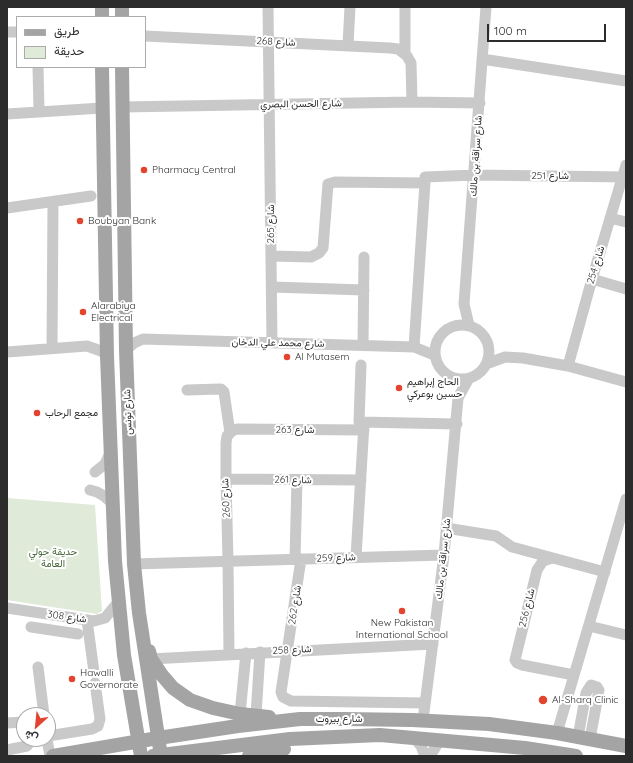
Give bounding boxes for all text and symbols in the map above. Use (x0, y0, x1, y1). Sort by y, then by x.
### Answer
legend (16, 16, 146, 68)
scale bar (489, 16, 608, 42)
text: طريق (54, 23, 79, 38)
text: 100 m (494, 23, 527, 38)
street label: شارع 268 (256, 35, 296, 49)
text: حديقة (54, 43, 84, 58)
street label: شارع الحسن البصري (260, 97, 342, 111)
street label: شارع سراقة بن مالك (467, 115, 485, 197)
place label: Pharmacy Central (152, 164, 236, 176)
marker: Pharmacy Central (139, 165, 149, 175)
street label: شارع 251 (531, 170, 569, 182)
street label: شارع 265 (265, 204, 277, 244)
place label: Boubyan Bank (88, 215, 156, 227)
marker: Boubyan Bank (75, 216, 85, 226)
street label: شارع 254 (585, 245, 607, 285)
place label: Alarabiya Electrical (91, 300, 136, 324)
marker: Alarabiya Electrical (78, 307, 88, 317)
street label: شارع محمد علي الدخان (231, 336, 325, 350)
place label: Al Mutasem (295, 351, 349, 363)
marker: Al Mutasem (282, 352, 292, 362)
place label: الحاج إبراهيم حسين بوعركي (407, 376, 463, 400)
marker: الحاج إبراهيم حسين بوعركي (394, 383, 404, 393)
street label: شارع تونس (121, 389, 135, 435)
place label: مجمع الرحاب (45, 407, 98, 419)
marker: مجمع الرحاب (32, 408, 42, 418)
street label: شارع 263 (275, 424, 315, 436)
street label: شارع 261 (274, 474, 312, 486)
street label: شارع 260 (219, 478, 233, 518)
street label: شارع سراقة بن مالك (433, 518, 453, 600)
park label: حديقة حولي العامة (29, 546, 77, 570)
street label: شارع 259 (316, 551, 356, 565)
street label: شارع 262 (286, 585, 304, 625)
street label: شارع 256 (516, 588, 538, 628)
marker: New Pakistan International School (397, 606, 407, 616)
street label: شارع 308 (47, 608, 87, 626)
place label: New Pakistan International School (356, 617, 448, 640)
street label: شارع 258 (272, 643, 312, 657)
place label: Hawalli Governorate (80, 667, 138, 690)
marker: Hawalli Governorate (67, 674, 77, 684)
marker: Al-Sharq Clinic (537, 694, 549, 706)
place label: Al-Sharq Clinic (552, 694, 619, 706)
north arrow (16, 707, 56, 747)
street label: شارع بيروت (316, 713, 362, 725)
text: ش (22, 728, 40, 746)

